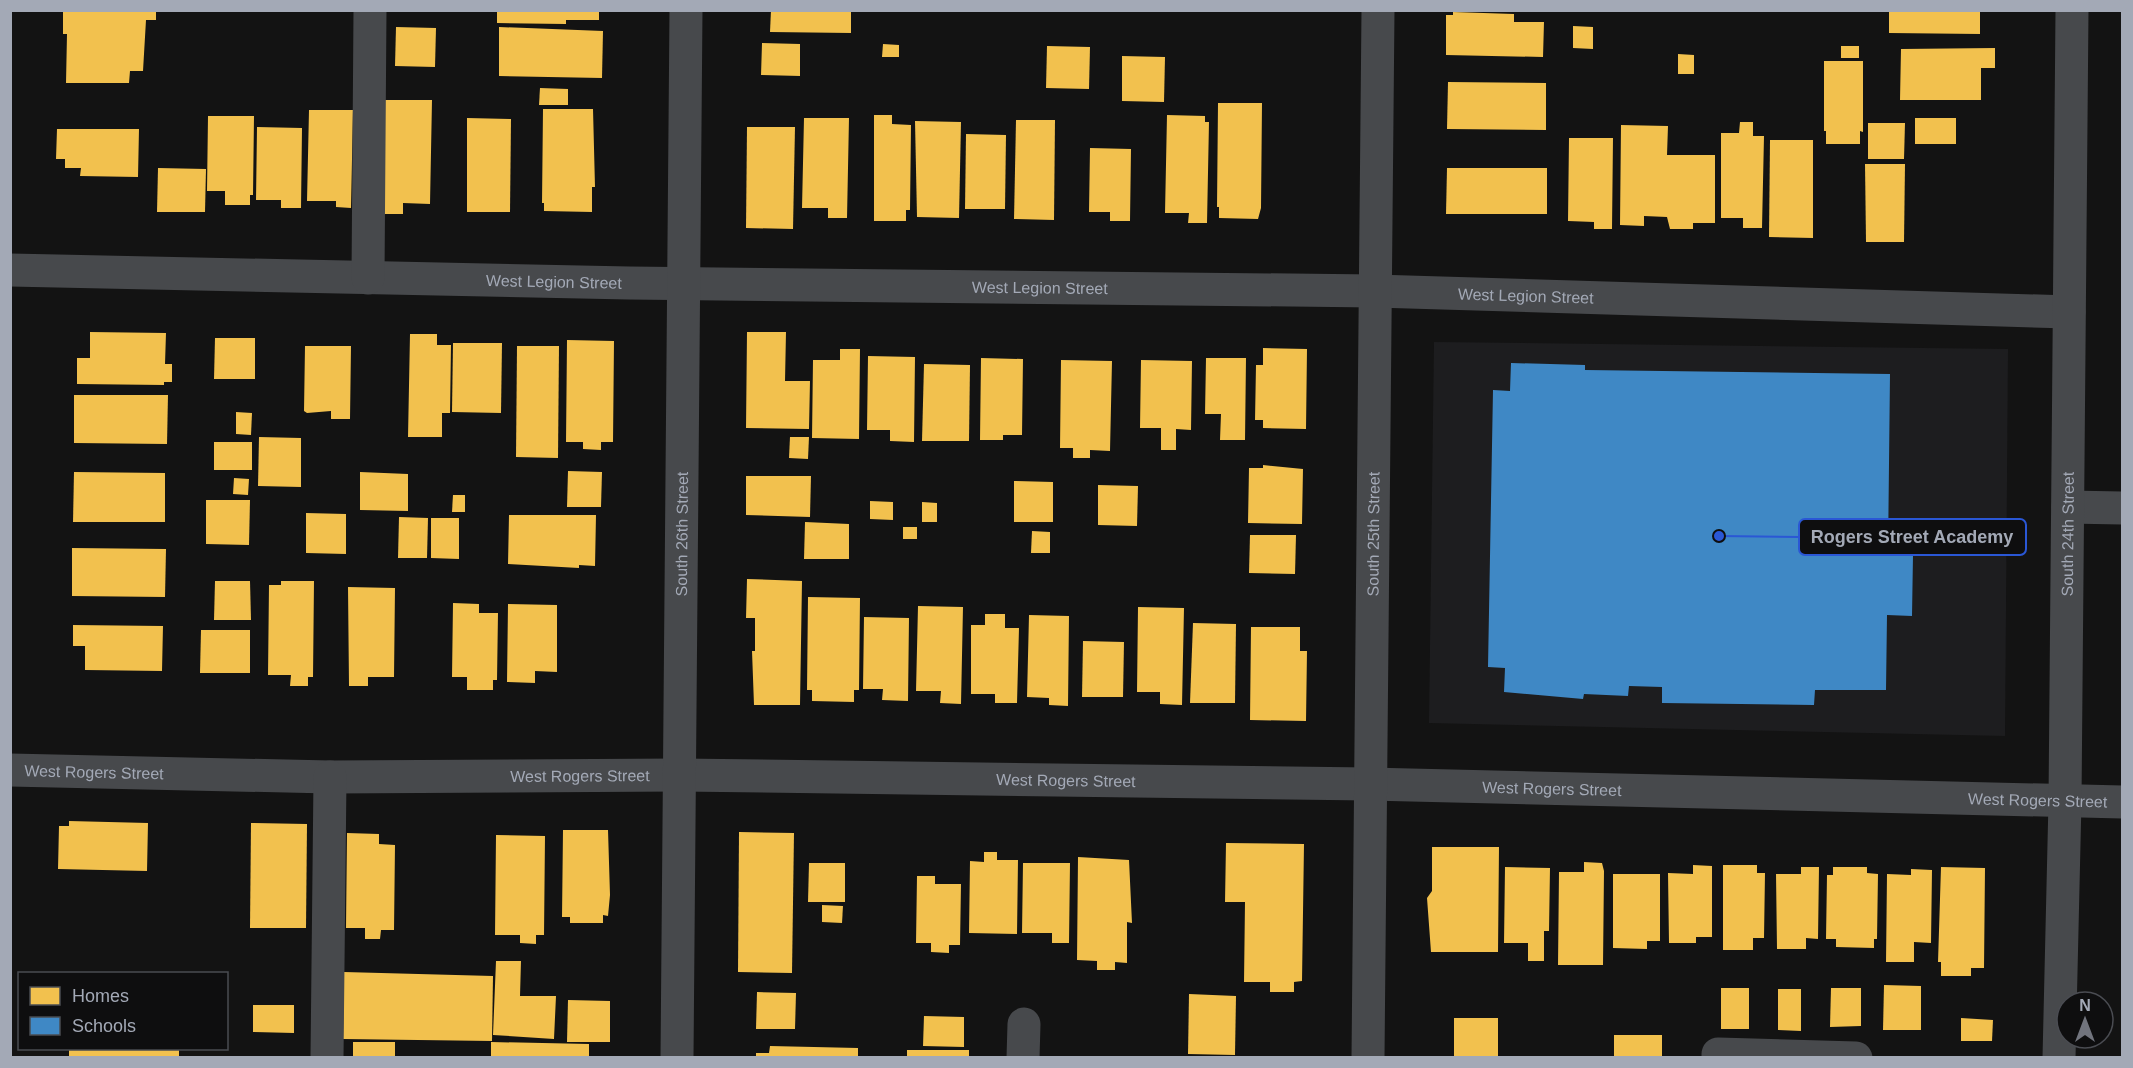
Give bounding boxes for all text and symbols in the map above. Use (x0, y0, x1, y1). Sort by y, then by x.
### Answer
street label: West Legion Street (486, 272, 623, 292)
street label: West Legion Street (972, 279, 1108, 297)
street label: West Legion Street (1458, 286, 1594, 307)
street label: South 26th Street (673, 471, 691, 596)
street label: South 25th Street (1364, 471, 1383, 596)
street label: South 24th Street (2059, 471, 2077, 596)
callout: Rogers Street Academy (1799, 519, 2026, 555)
text: Rogers Street Academy (1811, 527, 2013, 547)
street label: West Rogers Street (24, 762, 164, 782)
street label: West Rogers Street (510, 767, 650, 785)
street label: West Rogers Street (996, 771, 1136, 790)
street label: West Rogers Street (1482, 779, 1622, 799)
street label: West Rogers Street (1968, 790, 2108, 811)
legend (18, 972, 228, 1050)
text: Homes (72, 986, 129, 1006)
north arrow (2055, 990, 2115, 1050)
text: N (2079, 997, 2091, 1014)
text: Schools (72, 1016, 136, 1036)

